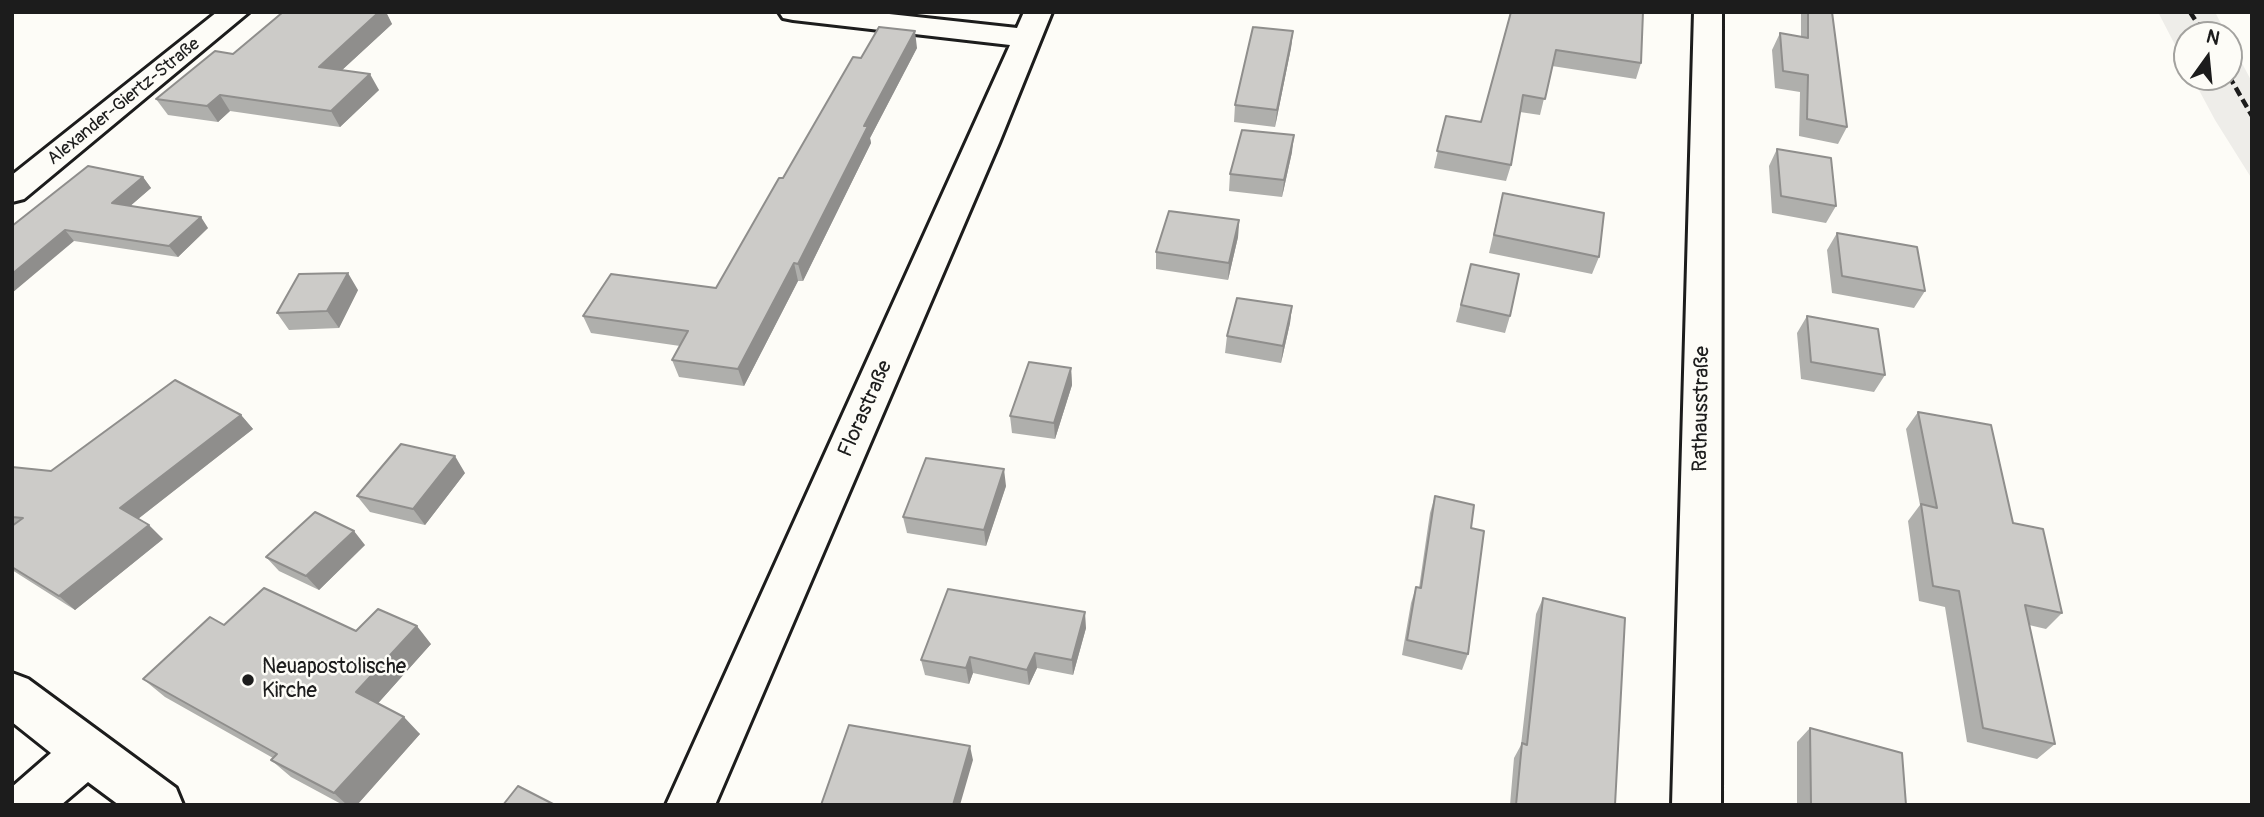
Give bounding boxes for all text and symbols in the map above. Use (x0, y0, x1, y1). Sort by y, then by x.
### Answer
north arrow (2173, 21, 2243, 91)
text: N (2204, 24, 2222, 51)
street label: Alexander-Giertz-Straße (43, 34, 205, 170)
street label: Rathausstraße (1688, 346, 1716, 472)
street label: Florastraße (834, 357, 898, 461)
place label: Neuapostolische Kirche (262, 655, 406, 705)
marker: Neuapostolische Kirche (240, 672, 256, 688)

